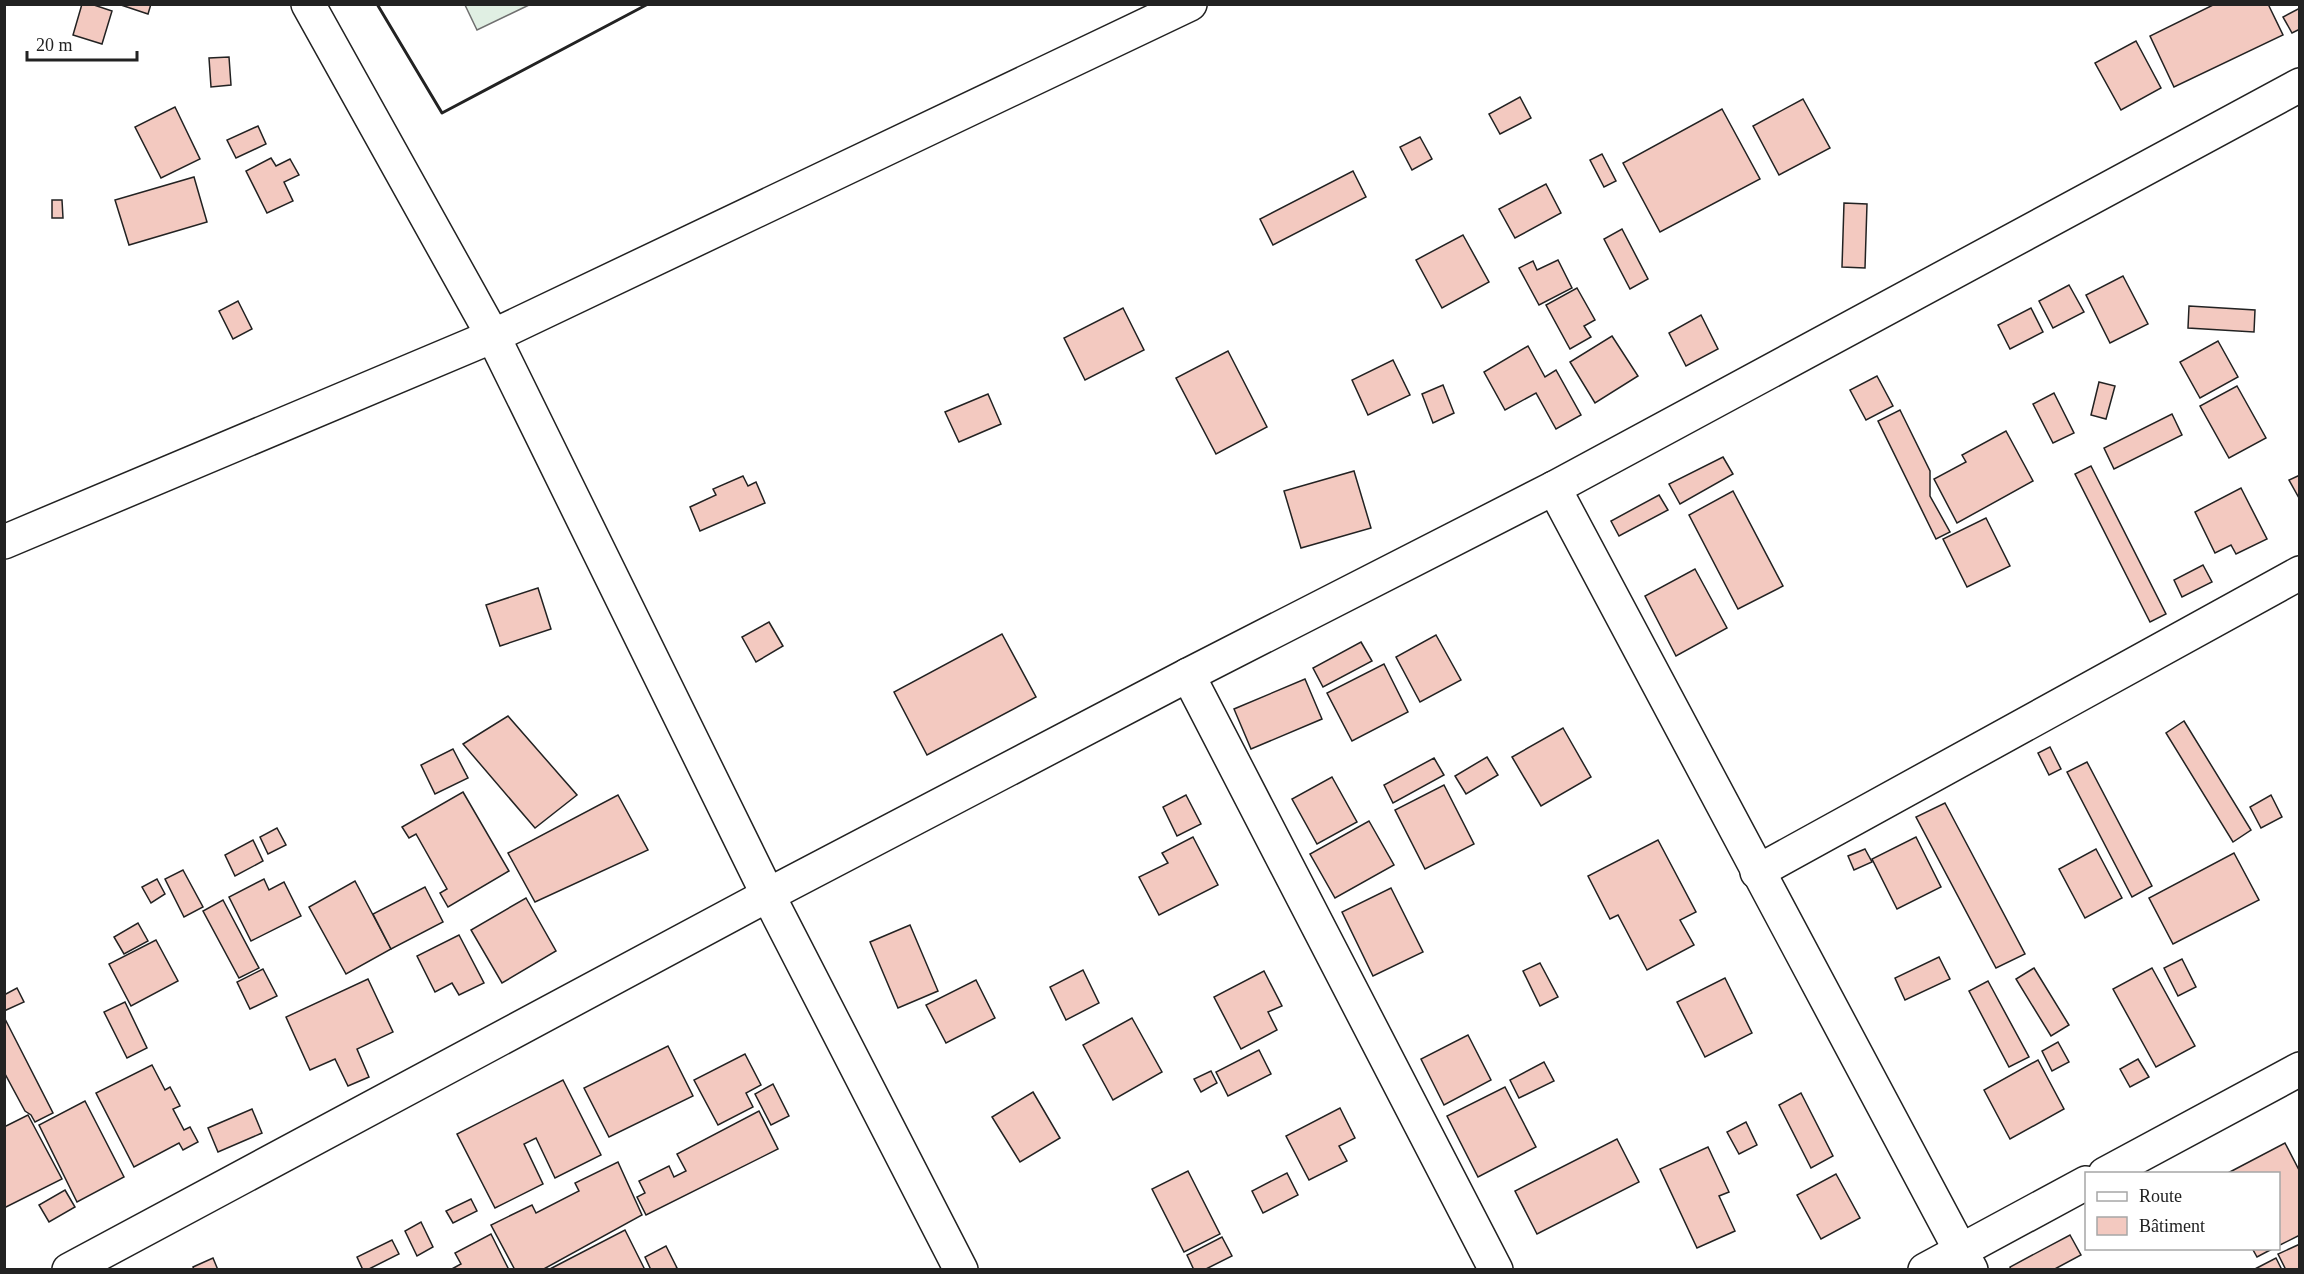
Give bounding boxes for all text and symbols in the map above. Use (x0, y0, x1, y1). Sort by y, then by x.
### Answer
scale bar (27, 24, 136, 62)
text: 20 m (36, 35, 73, 55)
legend (2085, 1172, 2280, 1250)
text: Route (2139, 1186, 2182, 1206)
text: Bâtiment (2139, 1216, 2205, 1236)

